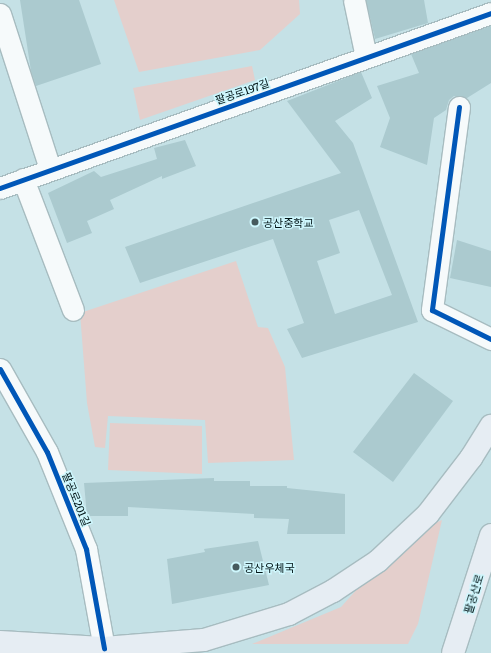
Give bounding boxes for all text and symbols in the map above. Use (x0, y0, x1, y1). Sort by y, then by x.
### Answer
street label: 팔공로197길 (213, 76, 271, 106)
place label: 공산중학교 (263, 215, 314, 229)
marker: 공산중학교 (250, 217, 260, 227)
street label: 팔공로201길 (60, 470, 94, 528)
place label: 공산우체국 (244, 560, 295, 574)
marker: 공산우체국 (231, 562, 241, 572)
street label: 팔공산로 (461, 573, 485, 615)

